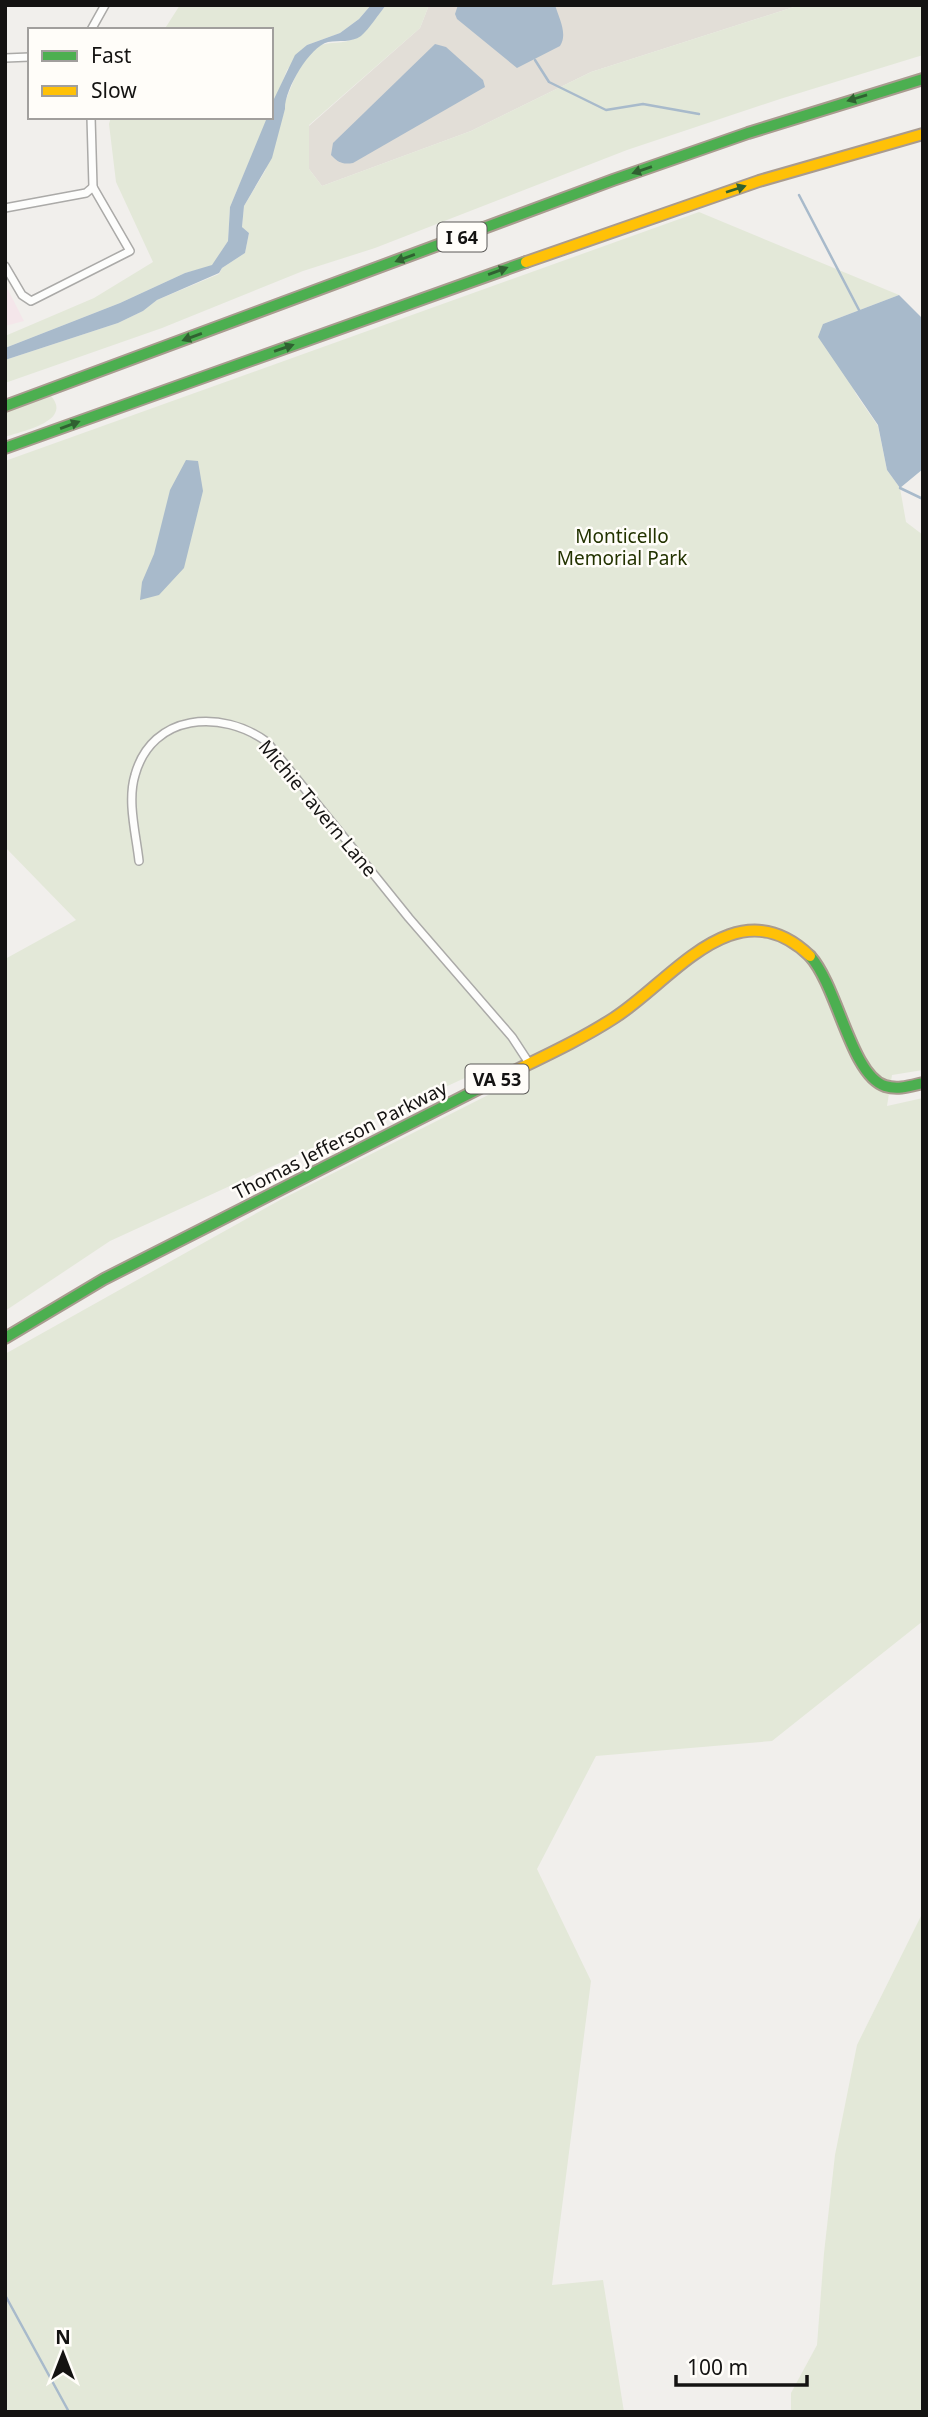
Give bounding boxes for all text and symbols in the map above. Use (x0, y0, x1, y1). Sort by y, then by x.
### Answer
legend (28, 28, 273, 119)
text: Fast (91, 41, 132, 69)
text: Slow (91, 76, 137, 104)
one-way arrow (847, 94, 868, 104)
one-way arrow (631, 165, 652, 176)
one-way arrow (726, 183, 747, 194)
road number: I 64 (438, 222, 486, 251)
one-way arrow (395, 252, 416, 263)
one-way arrow (487, 265, 508, 276)
one-way arrow (181, 331, 202, 342)
one-way arrow (273, 342, 294, 353)
one-way arrow (59, 419, 80, 430)
park label: Monticello Memorial Park (557, 523, 687, 571)
street label: Michie Tavern Lane (253, 734, 383, 882)
road number: VA 53 (466, 1064, 528, 1094)
street label: Thomas Jefferson Parkway (229, 1075, 452, 1205)
north arrow (28, 2319, 98, 2389)
text: N (55, 2324, 71, 2350)
scale bar (676, 2344, 807, 2388)
text: 100 m (687, 2353, 748, 2381)

